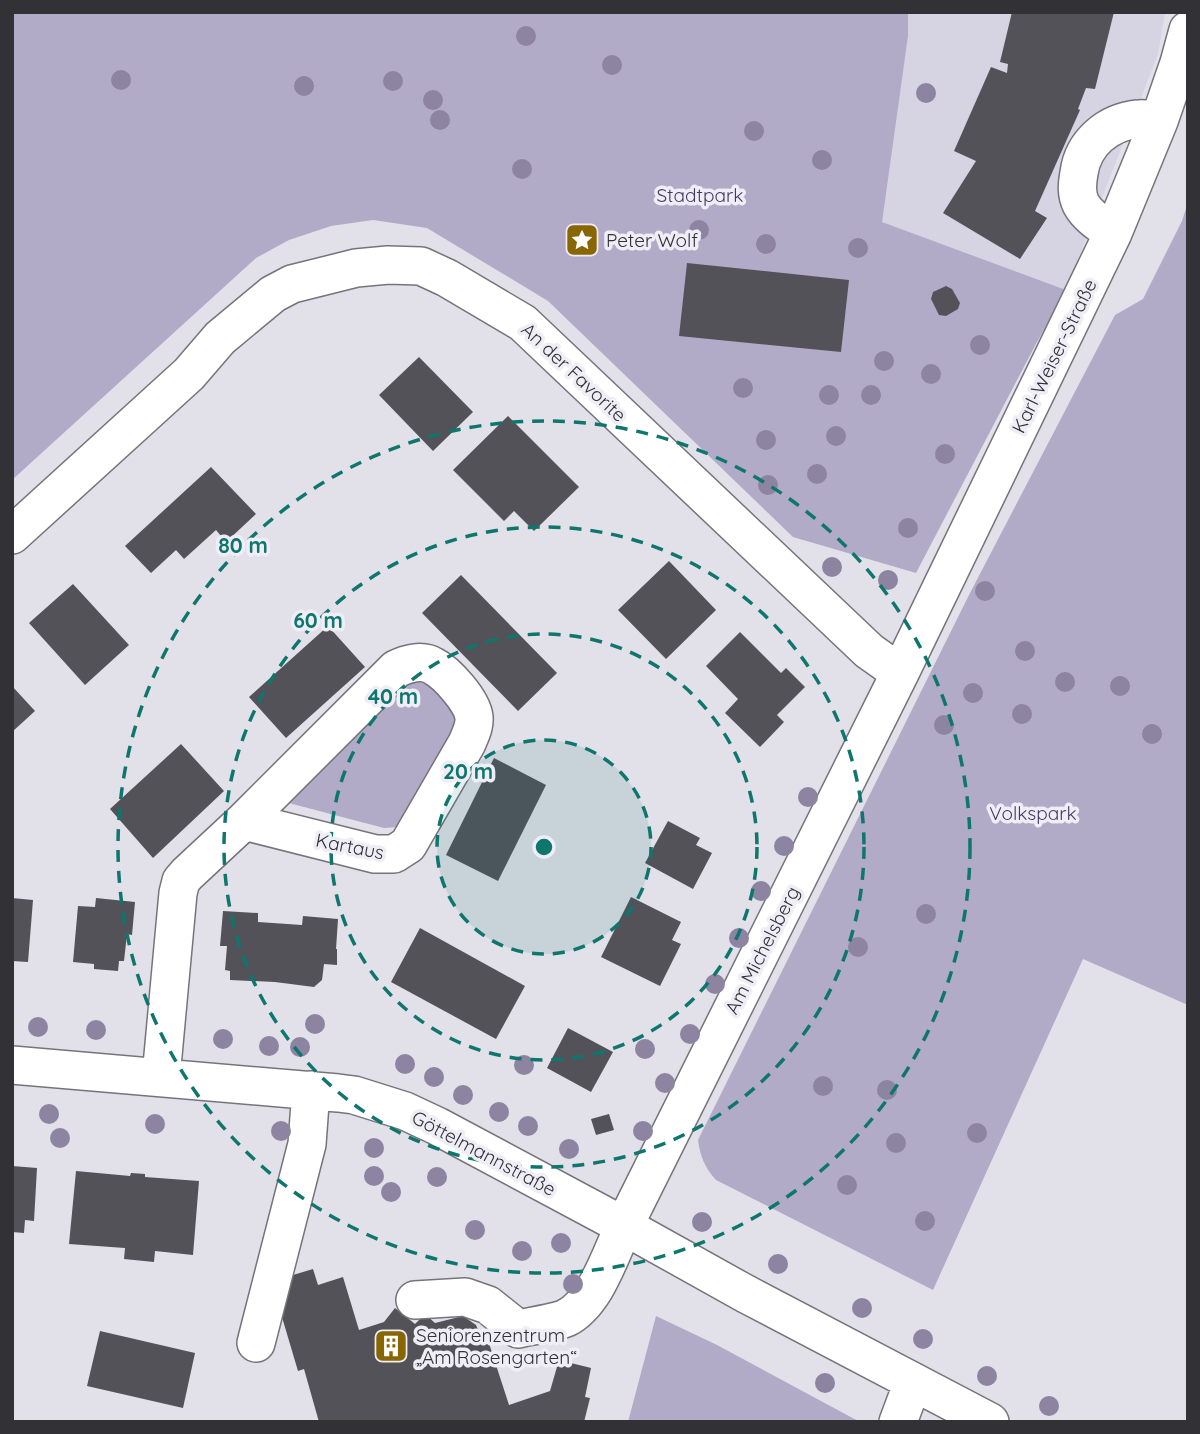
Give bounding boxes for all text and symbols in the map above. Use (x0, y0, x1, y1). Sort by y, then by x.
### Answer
park label: Stadtpark (656, 183, 744, 207)
place icon: Peter Wolf (563, 221, 601, 259)
place label: Peter Wolf (606, 228, 698, 252)
street label: Karl-Weiser-Straße (1006, 275, 1102, 437)
street label: An der Favorite (517, 317, 631, 427)
text: 80 m (218, 532, 268, 558)
text: 60 m (293, 607, 343, 633)
text: 40 m (368, 683, 418, 709)
text: 20 m (443, 758, 493, 784)
park label: Volkspark (989, 801, 1077, 825)
street label: Kartaus (314, 828, 386, 864)
centre of rings (532, 835, 556, 859)
street label: Am Michelsberg (719, 882, 805, 1018)
street label: Göttelmannstraße (408, 1105, 560, 1201)
place label: Seniorenzentrum „Am Rosengarten“ (416, 1323, 577, 1369)
building icon: Seniorenzentrum „Am Rosengarten“ (372, 1327, 410, 1365)

